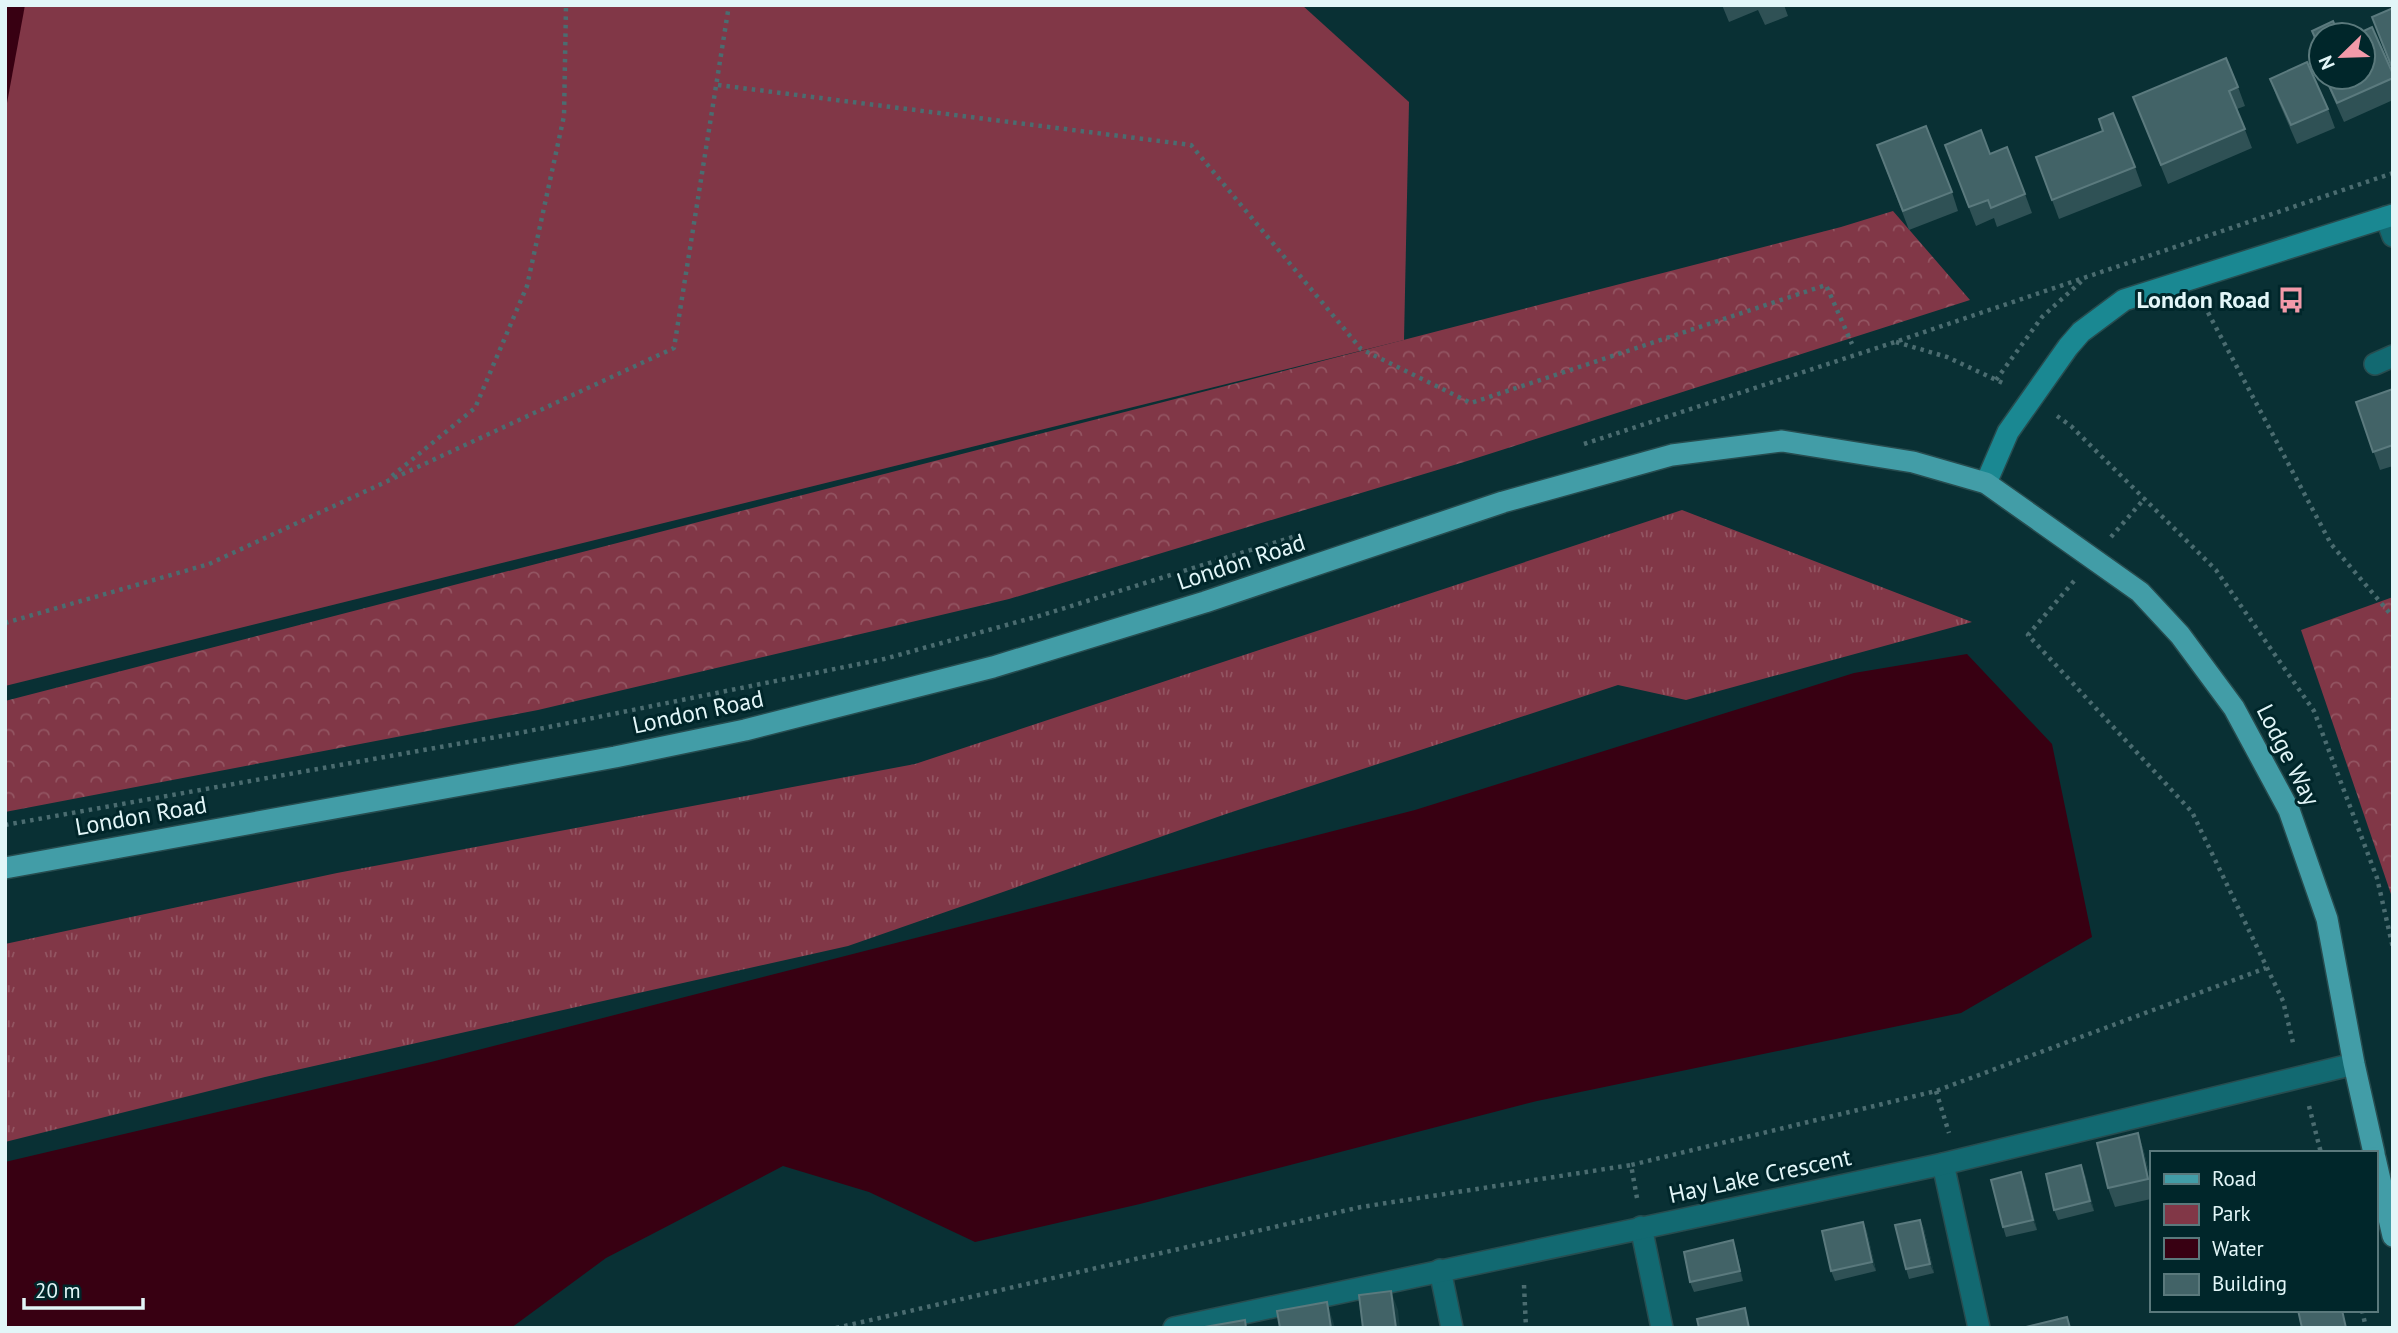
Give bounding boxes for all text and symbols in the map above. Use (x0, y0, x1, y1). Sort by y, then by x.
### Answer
north arrow (2307, 21, 2377, 91)
text: N (2313, 52, 2340, 73)
place label: London Road (2137, 284, 2270, 315)
bus stop icon: London Road (2276, 285, 2306, 315)
street label: London Road (1173, 526, 1309, 597)
street label: London Road (630, 683, 766, 741)
street label: Lodge Way (2250, 699, 2327, 811)
street label: London Road (73, 789, 209, 842)
street label: Hay Lake Crescent (1666, 1141, 1854, 1210)
legend (2150, 1151, 2377, 1312)
text: Road (2212, 1165, 2256, 1192)
text: Park (2212, 1200, 2251, 1227)
text: Water (2212, 1235, 2264, 1262)
scale bar (24, 1266, 144, 1310)
text: Building (2212, 1270, 2287, 1297)
text: 20 m (35, 1277, 81, 1304)

